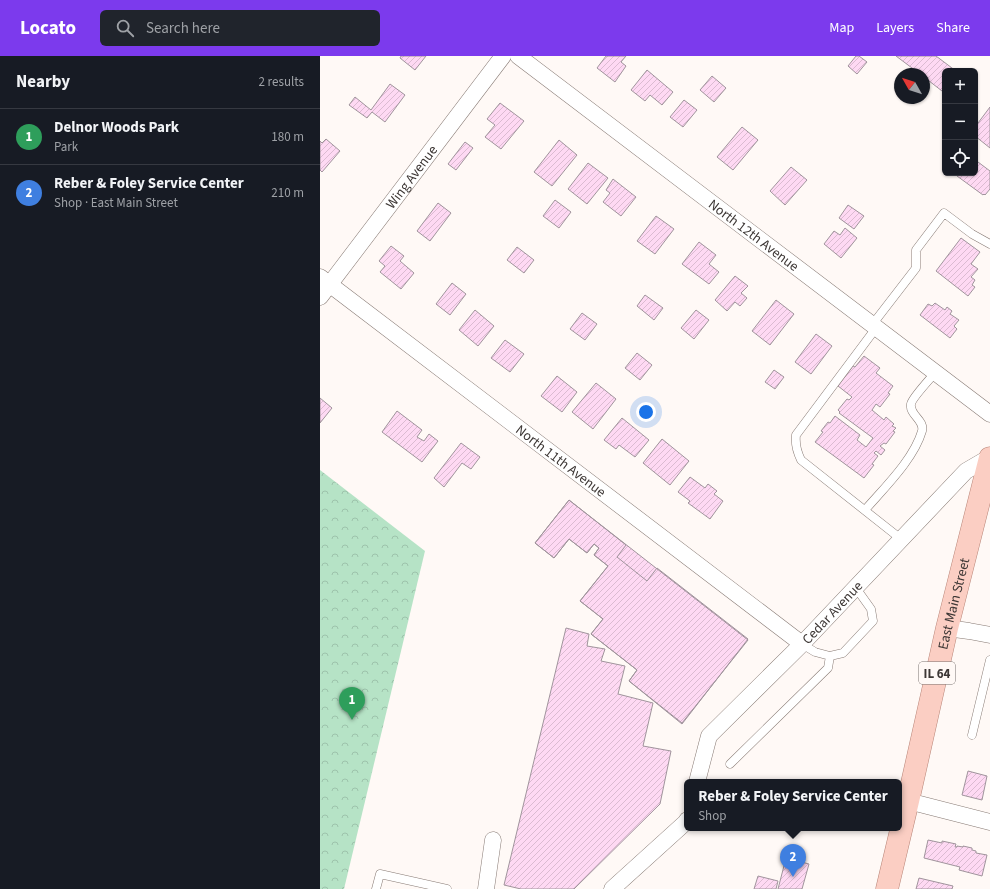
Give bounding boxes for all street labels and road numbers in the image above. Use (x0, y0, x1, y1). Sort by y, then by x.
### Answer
street label: Wing Avenue (381, 141, 443, 213)
street label: North 12th Avenue (704, 195, 803, 277)
street label: North 11th Avenue (511, 420, 610, 502)
street label: East Main Street (933, 556, 975, 652)
street label: Cedar Avenue (798, 577, 868, 649)
road number: IL 64 (919, 662, 955, 684)

